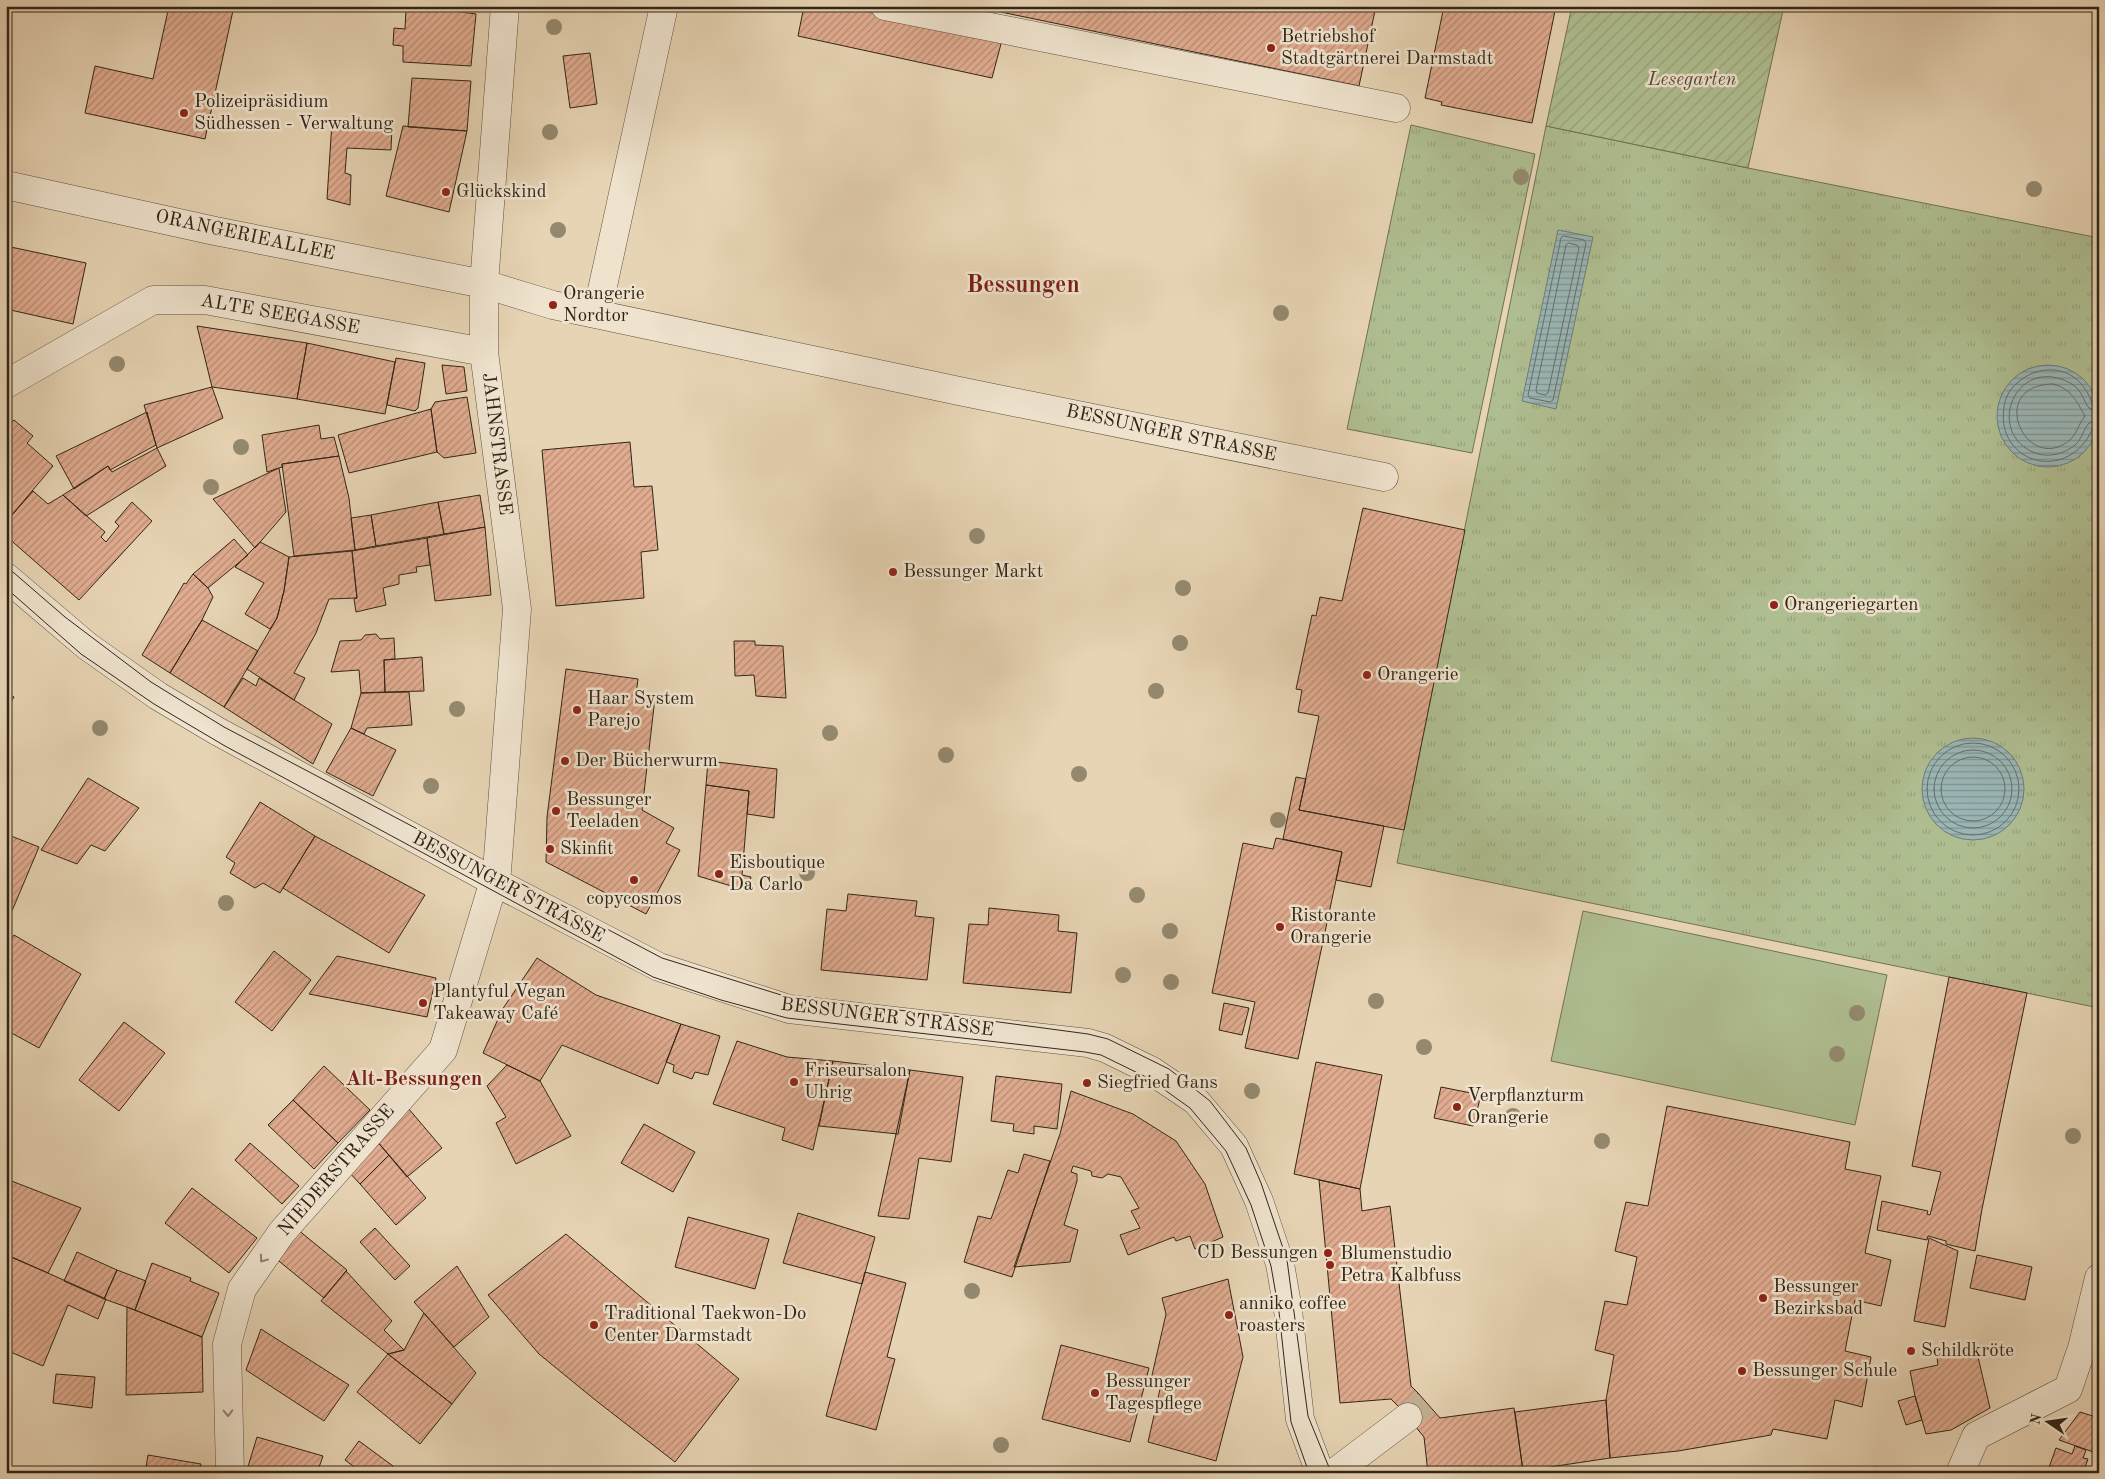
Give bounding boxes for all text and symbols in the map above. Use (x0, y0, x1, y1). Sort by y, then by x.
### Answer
place label: Betriebshof Stadtgärtnerei Darmstadt (1281, 28, 1493, 69)
marker: Betriebshof Stadtgärtnerei Darmstadt (1265, 42, 1277, 54)
park label: Lesegarten (1647, 71, 1736, 90)
place label: Polizeipräsidium Südhessen - Verwaltung (194, 93, 394, 134)
marker: Polizeipräsidium Südhessen - Verwaltung (178, 107, 190, 119)
place label: Glückskind (456, 183, 547, 202)
marker: Glückskind (440, 186, 452, 198)
street label: ORANGERIEALLEE (153, 208, 337, 264)
district label: Bessungen (966, 274, 1080, 298)
place label: Orangerie Nordtor (563, 285, 644, 326)
street label: ALTE SEEGASSE (199, 292, 361, 338)
marker: Orangerie Nordtor (547, 299, 559, 311)
street label: JAHNSTRASSE (478, 372, 514, 516)
street label: BESSUNGER STRASSE (1064, 402, 1278, 466)
place label: Bessunger Markt (903, 563, 1044, 582)
marker: Bessunger Markt (887, 566, 899, 578)
place label: Orangeriegarten (1784, 596, 1918, 615)
marker: Orangeriegarten (1768, 599, 1780, 611)
place label: Orangerie (1377, 666, 1458, 685)
marker: Orangerie (1361, 669, 1373, 681)
place label: Haar System Parejo (587, 690, 694, 731)
marker: Haar System Parejo (571, 704, 583, 716)
place label: Der Bücherwurm (575, 752, 718, 771)
marker: Der Bücherwurm (559, 755, 571, 767)
place label: Bessunger Teeladen (566, 791, 652, 832)
marker: Bessunger Teeladen (550, 805, 562, 817)
street label: BESSUNGER STRASSE (409, 829, 607, 947)
place label: Skinfit (560, 840, 614, 859)
marker: Skinfit (544, 843, 556, 855)
place label: Eisboutique Da Carlo (729, 854, 825, 895)
marker: Eisboutique Da Carlo (713, 868, 725, 880)
marker: copycosmos (628, 874, 640, 886)
place label: copycosmos (586, 890, 682, 909)
place label: Ristorante Orangerie (1290, 907, 1376, 948)
marker: Ristorante Orangerie (1274, 921, 1286, 933)
place label: Plantyful Vegan Takeaway Café (433, 983, 566, 1024)
street label: BESSUNGER STRASSE (779, 995, 995, 1041)
marker: Plantyful Vegan Takeaway Café (417, 997, 429, 1009)
place label: Friseursalon Uhrig (804, 1062, 907, 1103)
district label: Alt-Bessungen (345, 1069, 483, 1090)
place label: Siegfried Gans (1097, 1074, 1218, 1093)
marker: Friseursalon Uhrig (788, 1076, 800, 1088)
marker: Siegfried Gans (1081, 1077, 1093, 1089)
place label: Verpflanzturm Orangerie (1467, 1087, 1584, 1128)
marker: Verpflanzturm Orangerie (1451, 1101, 1463, 1113)
street label: NIEDERSTRASSE (275, 1102, 399, 1240)
place label: CD Bessungen (1197, 1244, 1318, 1263)
place label: Blumenstudio Petra Kalbfuss (1340, 1245, 1461, 1286)
marker: CD Bessungen (1322, 1247, 1334, 1259)
one-way arrow (259, 1254, 269, 1263)
marker: Blumenstudio Petra Kalbfuss (1324, 1259, 1336, 1271)
place label: Bessunger Bezirksbad (1773, 1278, 1863, 1319)
marker: Bessunger Bezirksbad (1757, 1292, 1769, 1304)
place label: anniko coffee roasters (1239, 1295, 1346, 1336)
place label: Traditional Taekwon-Do Center Darmstadt (604, 1305, 806, 1346)
marker: anniko coffee roasters (1223, 1309, 1235, 1321)
marker: Traditional Taekwon-Do Center Darmstadt (588, 1319, 600, 1331)
place label: Schildkröte (1921, 1342, 2014, 1361)
marker: Schildkröte (1905, 1345, 1917, 1357)
place label: Bessunger Schule (1752, 1362, 1897, 1381)
marker: Bessunger Schule (1736, 1365, 1748, 1377)
place label: Bessunger Tagespflege (1105, 1373, 1202, 1414)
marker: Bessunger Tagespflege (1089, 1387, 1101, 1399)
north arrow (2022, 1396, 2072, 1446)
one-way arrow (223, 1410, 233, 1418)
text: N (2028, 1412, 2044, 1426)

